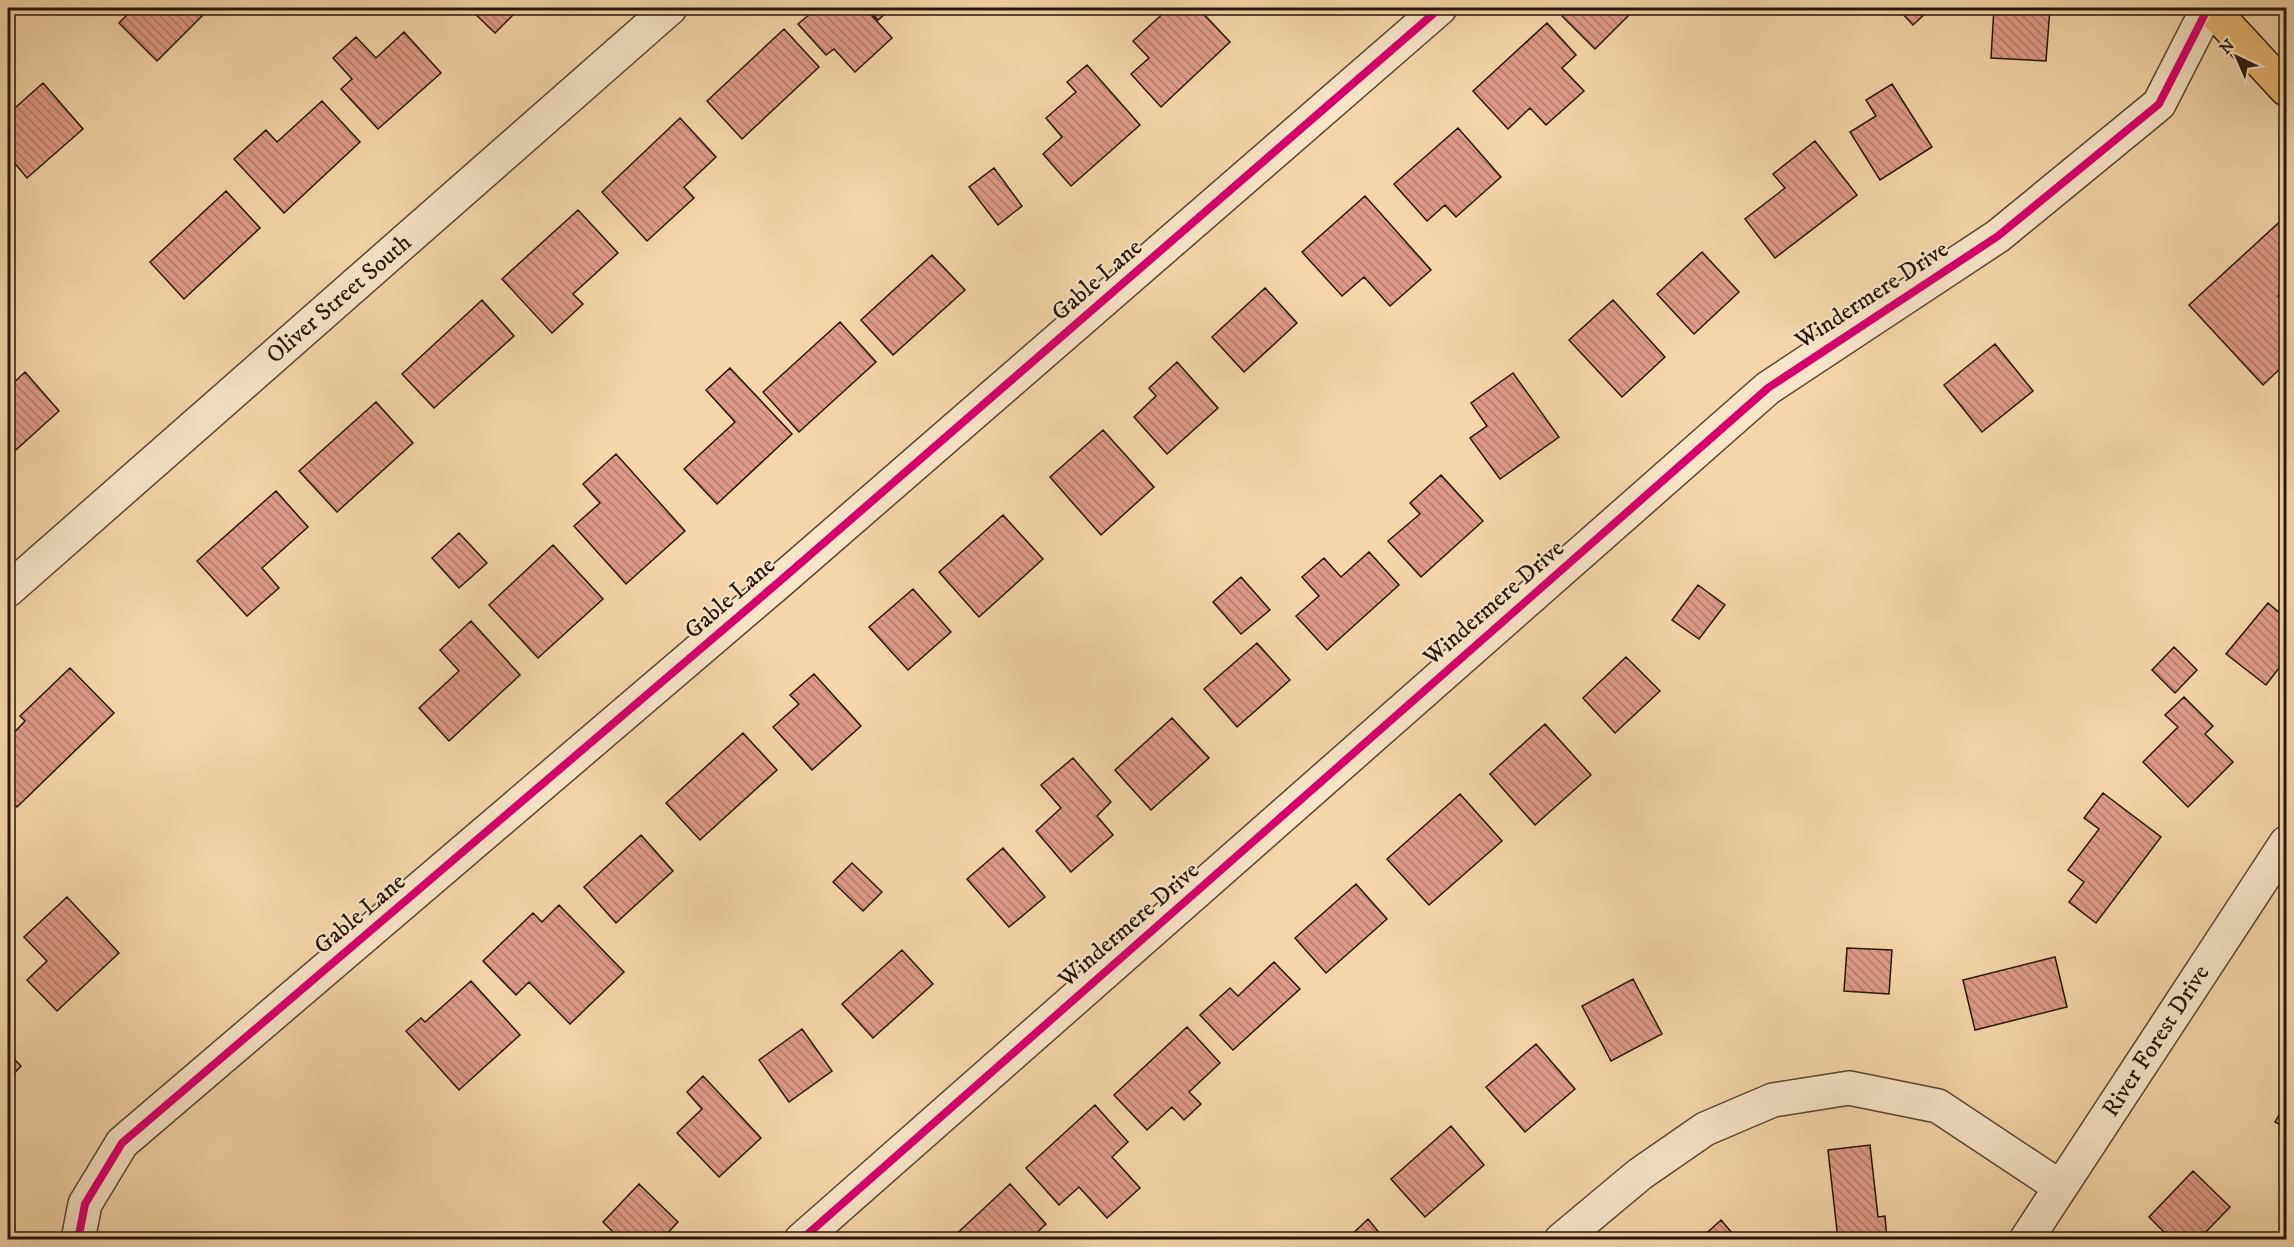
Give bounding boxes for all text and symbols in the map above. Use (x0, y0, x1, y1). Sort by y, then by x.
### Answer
north arrow (2207, 27, 2267, 87)
text: N (2216, 35, 2239, 59)
street label: Oliver Street South (260, 227, 418, 370)
street label: Gable Lane (1046, 232, 1148, 327)
street label: Windermere Drive (1789, 234, 1954, 356)
street label: Windermere Drive (1417, 534, 1571, 673)
street label: Gable Lane (679, 550, 781, 645)
street label: Windermere Drive (1052, 856, 1206, 995)
street label: Gable Lane (308, 867, 412, 961)
street label: River Forest Drive (2096, 959, 2216, 1123)

